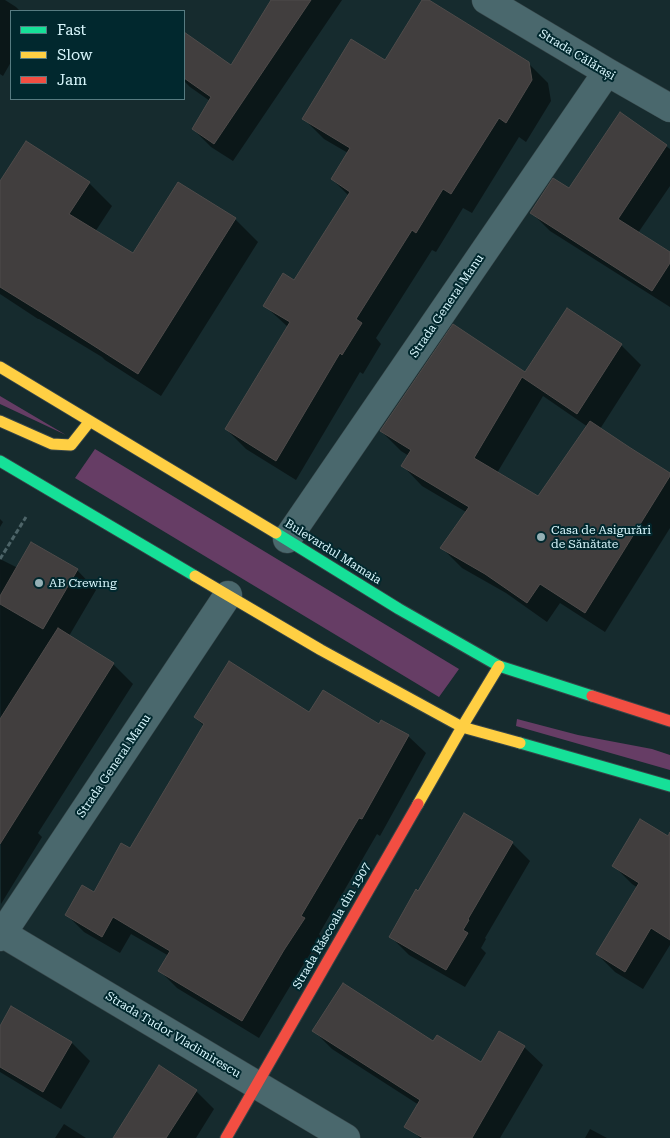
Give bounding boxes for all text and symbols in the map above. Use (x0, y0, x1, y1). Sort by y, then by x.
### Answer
legend (10, 10, 185, 100)
text: Fast (57, 21, 86, 39)
street label: Strada Călărași (536, 27, 618, 83)
text: Slow (57, 46, 92, 64)
text: Jam (57, 71, 87, 89)
street label: Strada General Manu (407, 251, 487, 361)
street label: Bulevardul Mamaia (282, 516, 384, 588)
place label: Casa de Asigurări de Sănătate (551, 523, 651, 551)
marker: Casa de Asigurări de Sănătate (535, 531, 547, 543)
place label: AB Crewing (49, 576, 117, 590)
marker: AB Crewing (33, 577, 45, 589)
street label: Strada General Manu (74, 711, 154, 821)
street label: Strada Răscoala din 1907 (290, 860, 374, 992)
street label: Strada Tudor Vladimirescu (103, 989, 243, 1081)

